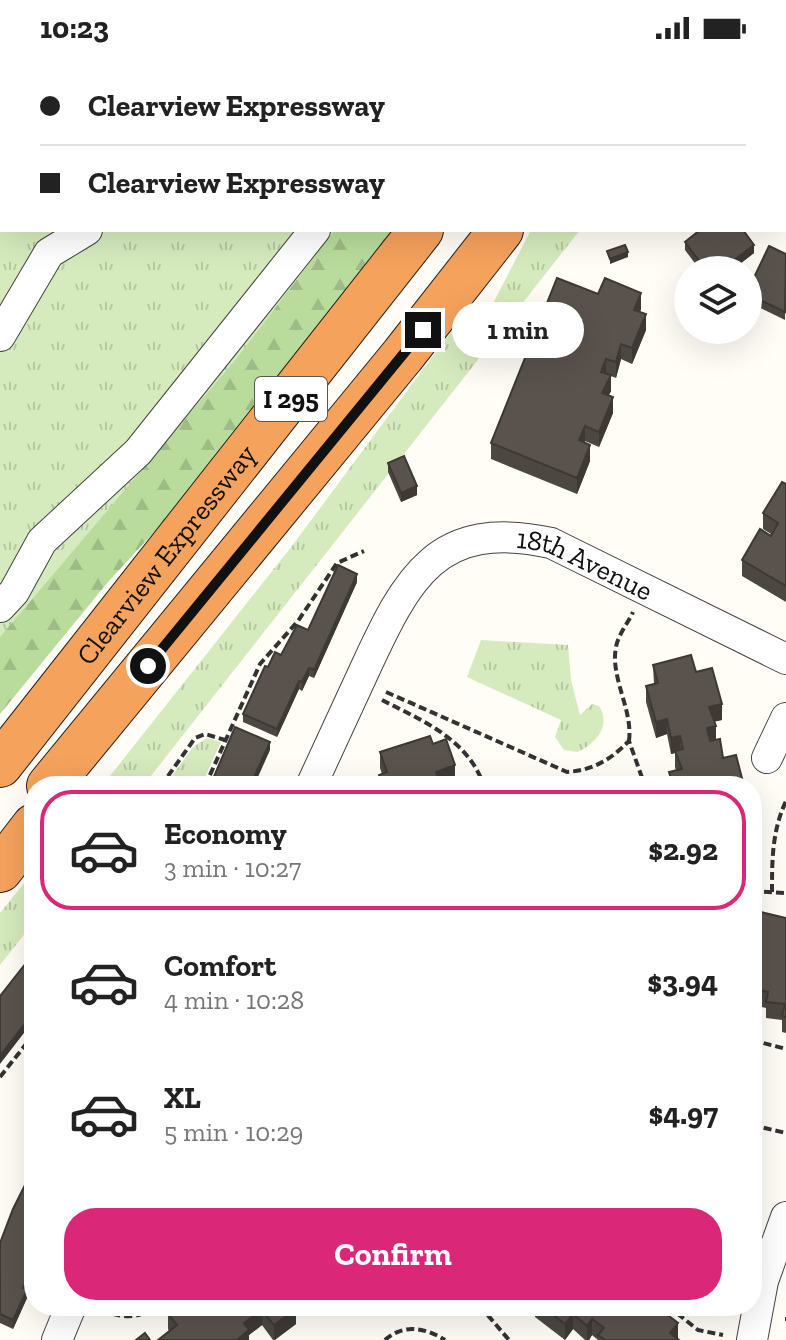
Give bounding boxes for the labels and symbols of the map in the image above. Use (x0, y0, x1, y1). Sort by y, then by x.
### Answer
callout: 1 min (451, 302, 583, 358)
route end (405, 312, 441, 348)
road number: I 295 (255, 377, 327, 421)
street label: Clearview Expressway (69, 438, 263, 671)
street label: 18th Avenue (515, 522, 658, 608)
route start (130, 648, 166, 684)

